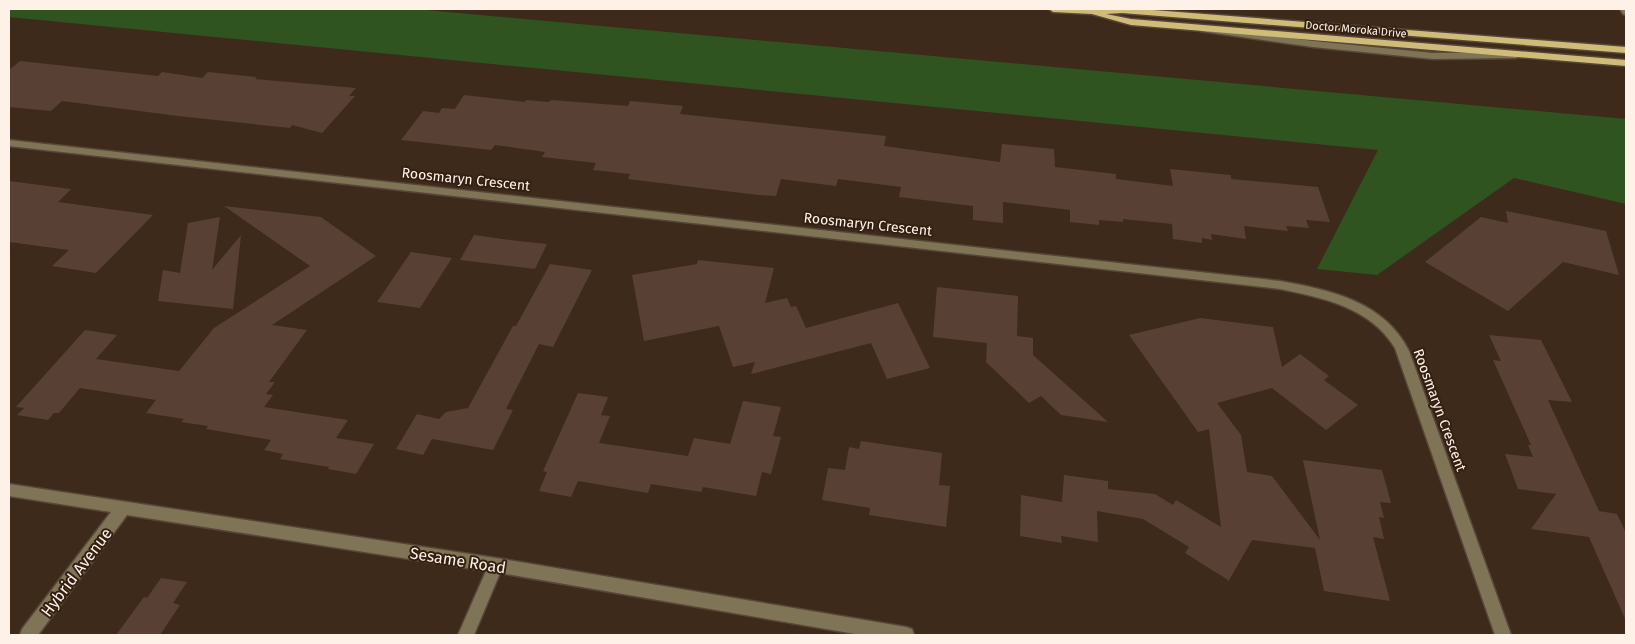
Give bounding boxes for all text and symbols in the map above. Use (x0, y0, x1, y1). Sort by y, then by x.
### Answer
street label: Doctor Moroka Drive (1305, 19, 1407, 40)
street label: Roosmaryn Crescent (401, 164, 532, 195)
street label: Roosmaryn Crescent (803, 209, 934, 240)
street label: Roosmaryn Crescent (1409, 347, 1470, 475)
street label: Hybrid Avenue (37, 524, 116, 620)
street label: Sesame Road (409, 544, 507, 577)

